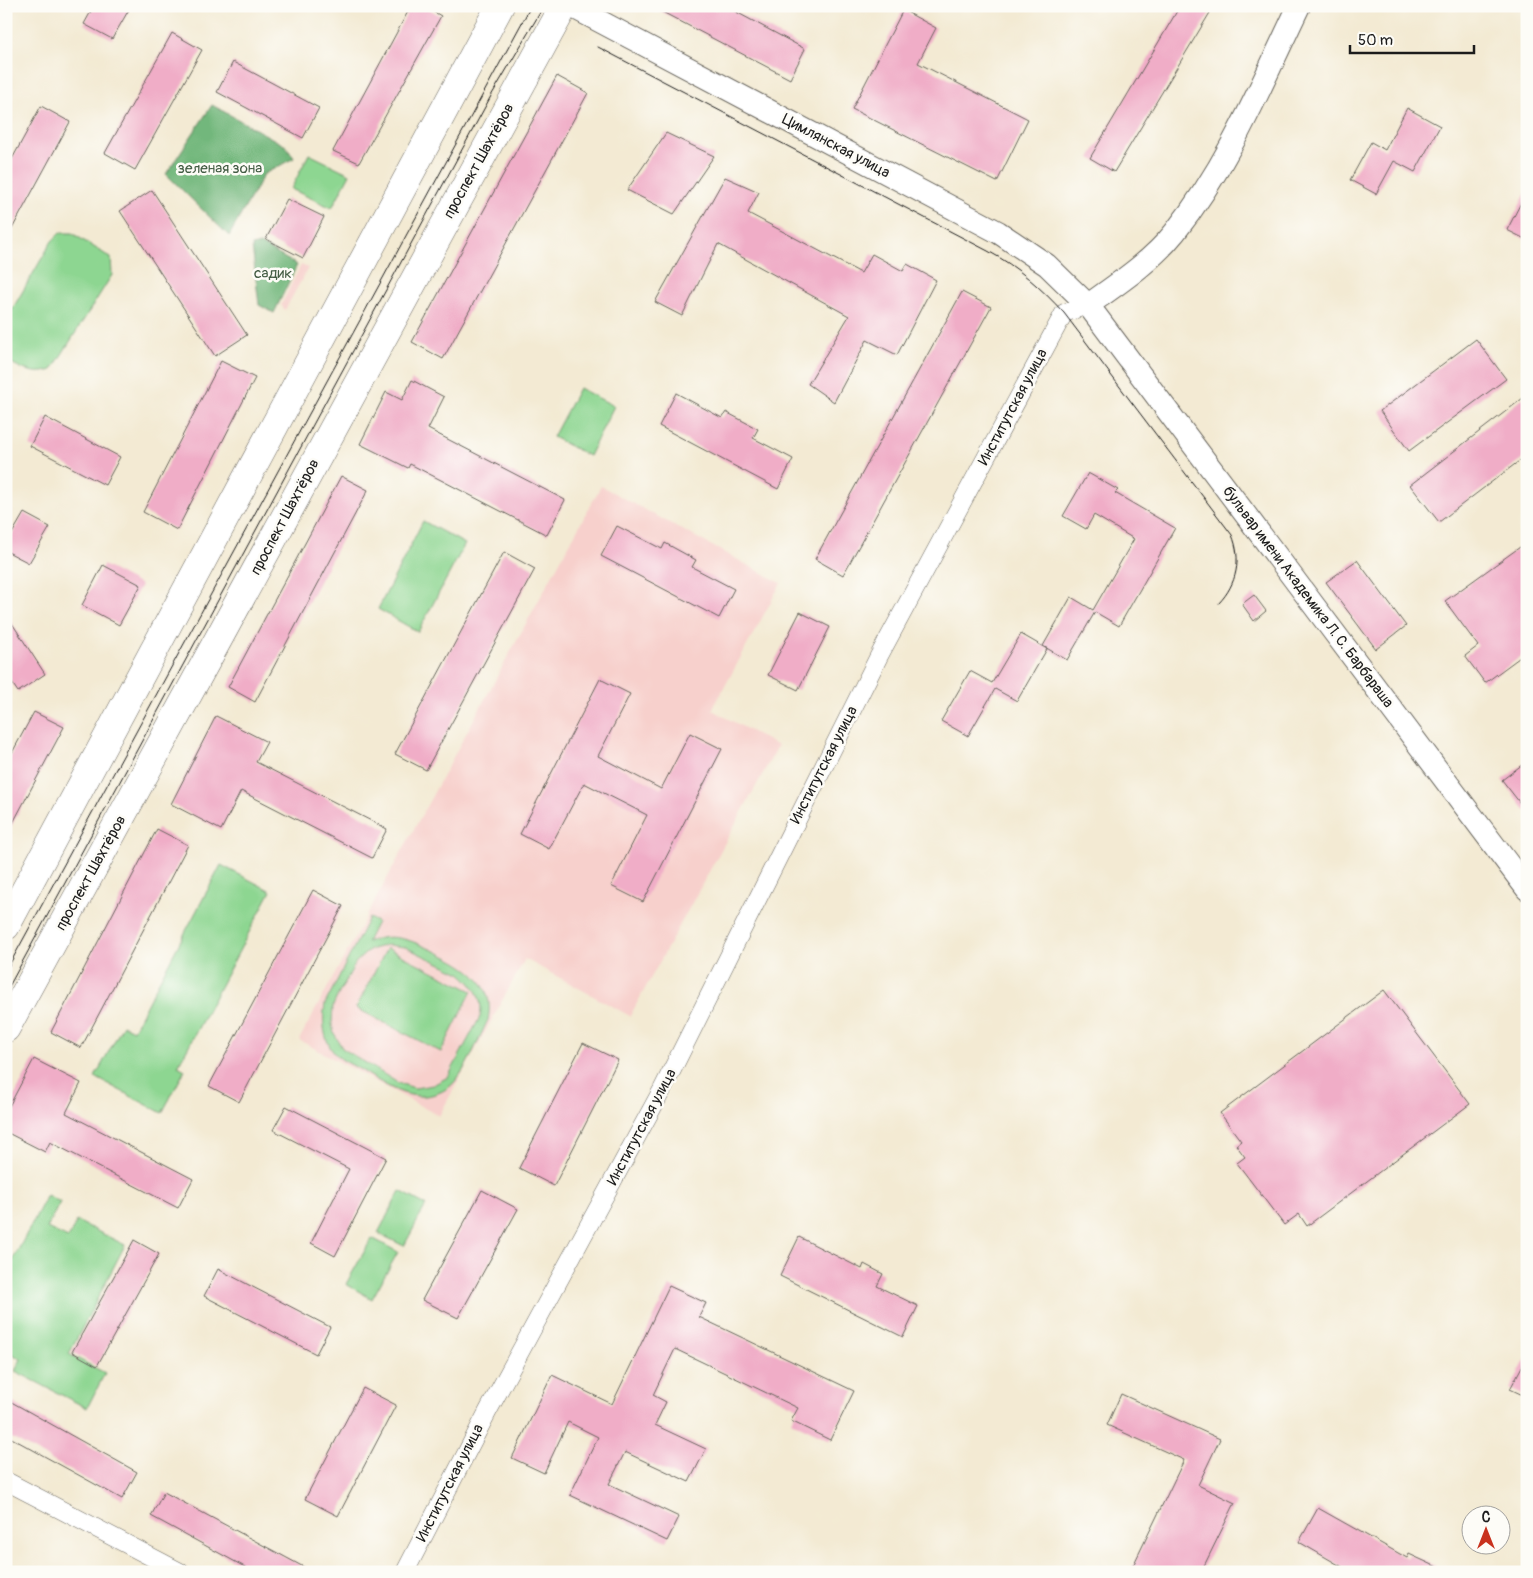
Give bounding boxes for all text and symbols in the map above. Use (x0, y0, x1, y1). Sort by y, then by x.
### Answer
scale bar (1350, 22, 1474, 54)
text: 50 m (1358, 31, 1393, 50)
street label: проспект Шахтёров (439, 100, 519, 222)
street label: Цимлянская улица (779, 110, 893, 182)
park label: зеленая зона (178, 159, 262, 178)
park label: садик (254, 264, 292, 283)
street label: Институтская улица (974, 345, 1052, 469)
street label: проспект Шахтёров (246, 456, 324, 578)
street label: бульвар имени Академика Л. С. Барбараша (1218, 482, 1398, 712)
street label: Институтская улица (786, 703, 862, 827)
street label: проспект Шахтёров (51, 812, 131, 934)
street label: Институтская улица (603, 1065, 681, 1189)
street label: Институтская улица (412, 1421, 488, 1545)
north arrow (1460, 1506, 1510, 1556)
text: С (1482, 1509, 1491, 1526)

